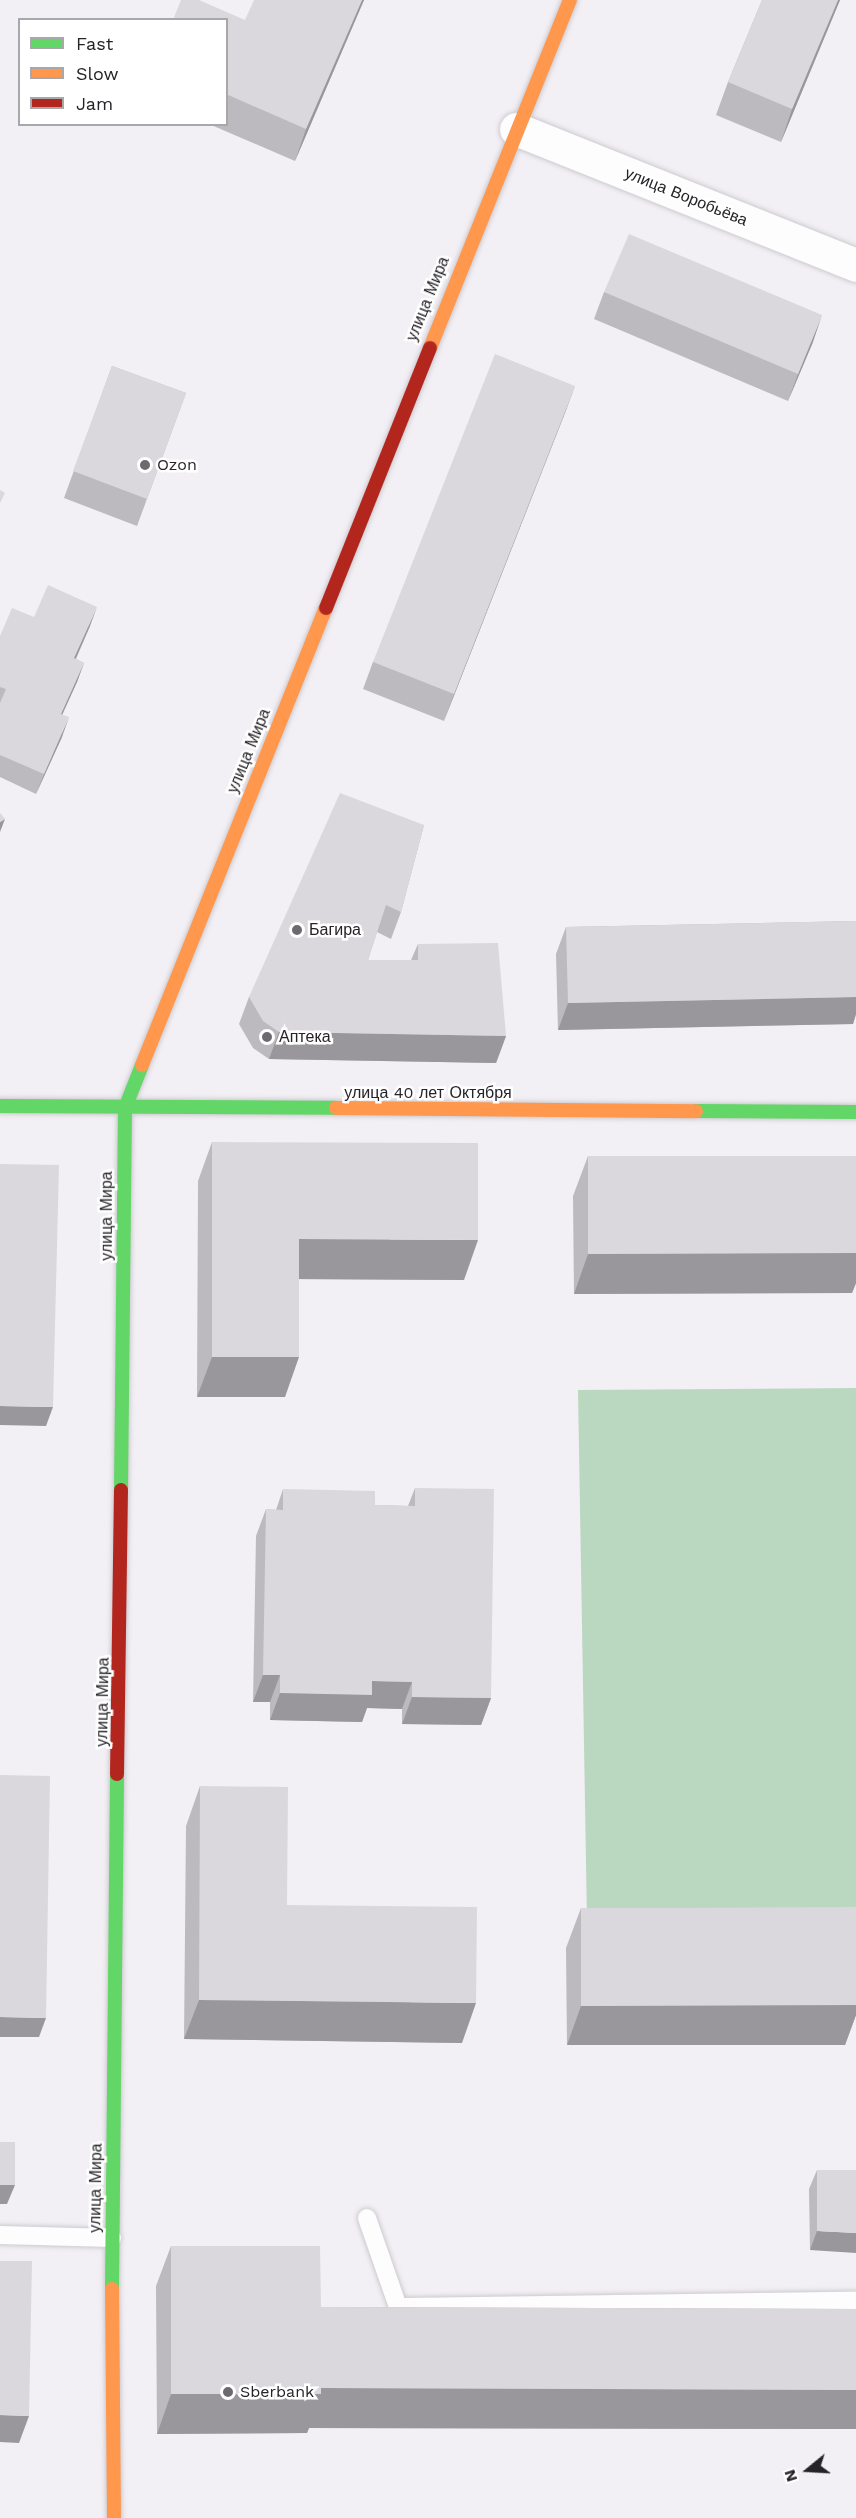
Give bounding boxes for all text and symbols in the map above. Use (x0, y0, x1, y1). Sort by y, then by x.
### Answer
legend (18, 18, 228, 126)
text: Fast (76, 33, 113, 54)
text: Slow (76, 63, 119, 84)
text: Jam (76, 93, 113, 114)
street label: улица Воробьёва (622, 164, 750, 230)
street label: улица Мира (402, 254, 454, 344)
place label: Ozon (157, 455, 197, 475)
marker: Ozon (138, 458, 152, 472)
street label: улица Мира (223, 706, 275, 796)
place label: Багира (309, 920, 361, 940)
marker: Багира (290, 923, 304, 937)
place label: Аптека (279, 1027, 331, 1047)
marker: Аптека (260, 1030, 274, 1044)
street label: улица 40 лет Октября (344, 1083, 512, 1103)
street label: улица Мира (97, 1171, 117, 1261)
street label: улица Мира (93, 1657, 113, 1747)
street label: улица Мира (86, 2143, 106, 2233)
place label: Sberbank (240, 2382, 314, 2402)
marker: Sberbank (221, 2385, 235, 2399)
north arrow (778, 2440, 838, 2500)
text: N (780, 2467, 801, 2484)

